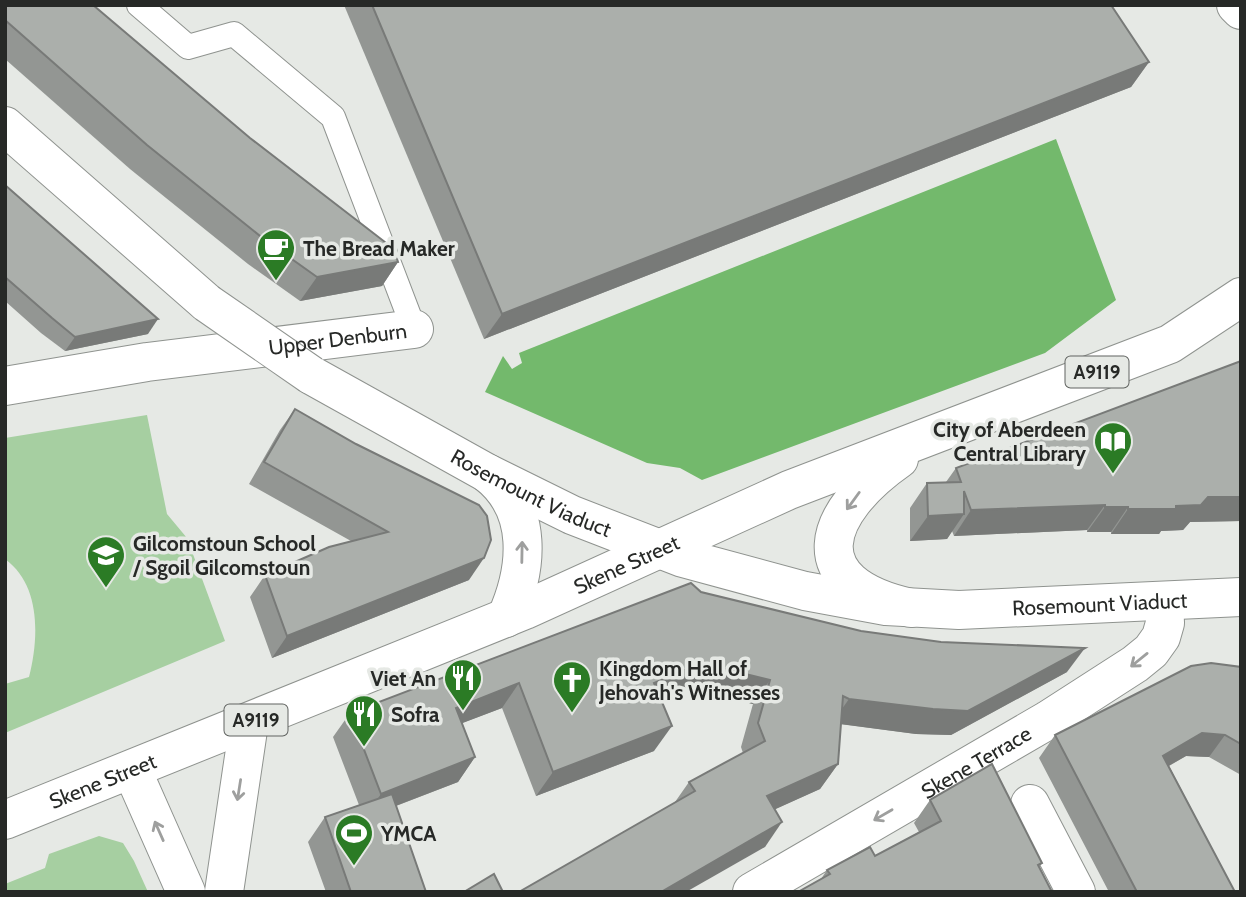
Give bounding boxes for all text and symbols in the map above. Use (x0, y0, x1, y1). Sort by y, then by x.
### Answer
cafe icon: The Bread Maker (255, 227, 297, 282)
place label: The Bread Maker (303, 236, 455, 261)
street label: Upper Denburn (267, 318, 408, 359)
road number: A9119 (1066, 356, 1128, 388)
place label: City of Aberdeen Central Library (933, 417, 1087, 466)
library icon: City of Aberdeen Central Library (1092, 420, 1134, 475)
street label: Rosemount Viaduct (447, 443, 615, 542)
one-way arrow (846, 491, 860, 510)
street label: Skene Street (570, 529, 683, 599)
place label: Gilcomstoun School / Sgoil Gilcomstoun (132, 531, 316, 580)
school or university icon: Gilcomstoun School / Sgoil Gilcomstoun (85, 534, 127, 589)
one-way arrow (516, 541, 529, 564)
street label: Rosemount Viaduct (1012, 587, 1188, 620)
one-way arrow (1131, 652, 1149, 668)
place label: Kingdom Hall of Jehovah's Witnesses (598, 656, 780, 705)
restaurant icon: Viet An (442, 657, 484, 712)
church icon: Kingdom Hall of Jehovah's Witnesses (551, 659, 593, 714)
place label: Viet An (371, 666, 436, 691)
restaurant icon: Sofra (343, 693, 385, 748)
place label: Sofra (391, 702, 440, 727)
road number: A9119 (224, 705, 288, 736)
street label: Skene Terrace (917, 720, 1036, 804)
street label: Skene Street (45, 748, 159, 813)
one-way arrow (232, 778, 245, 801)
one-way arrow (873, 809, 893, 823)
sports icon: YMCA (333, 812, 375, 867)
one-way arrow (152, 821, 165, 842)
place label: YMCA (380, 821, 437, 846)

